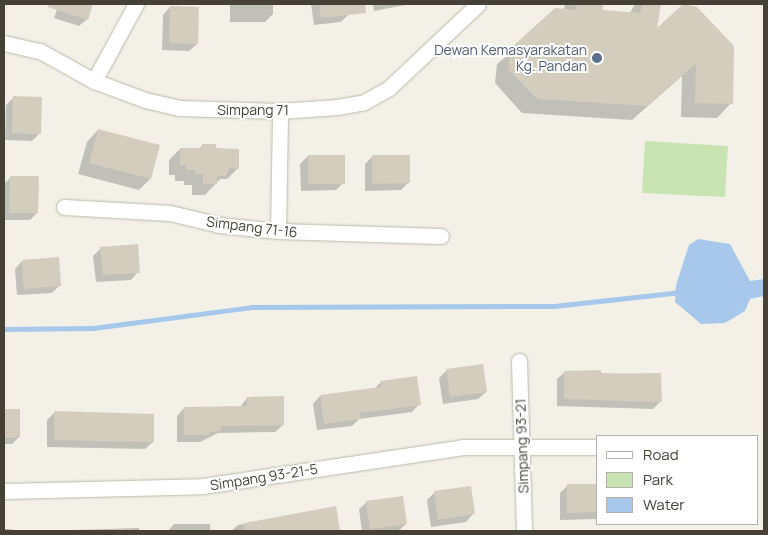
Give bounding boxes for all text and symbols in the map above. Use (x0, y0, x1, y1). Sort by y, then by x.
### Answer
place label: Dewan Kemasyarakatan Kg. Pandan (434, 42, 587, 74)
marker: Dewan Kemasyarakatan Kg. Pandan (591, 52, 603, 64)
street label: Simpang 71 (217, 102, 289, 118)
street label: Simpang 71-16 (205, 213, 299, 241)
street label: Simpang 93-21 (512, 398, 532, 494)
legend (596, 435, 758, 525)
text: Road (643, 444, 679, 465)
street label: Simpang 93-21-5 (209, 460, 319, 494)
text: Park (643, 469, 673, 490)
text: Water (643, 494, 685, 515)

